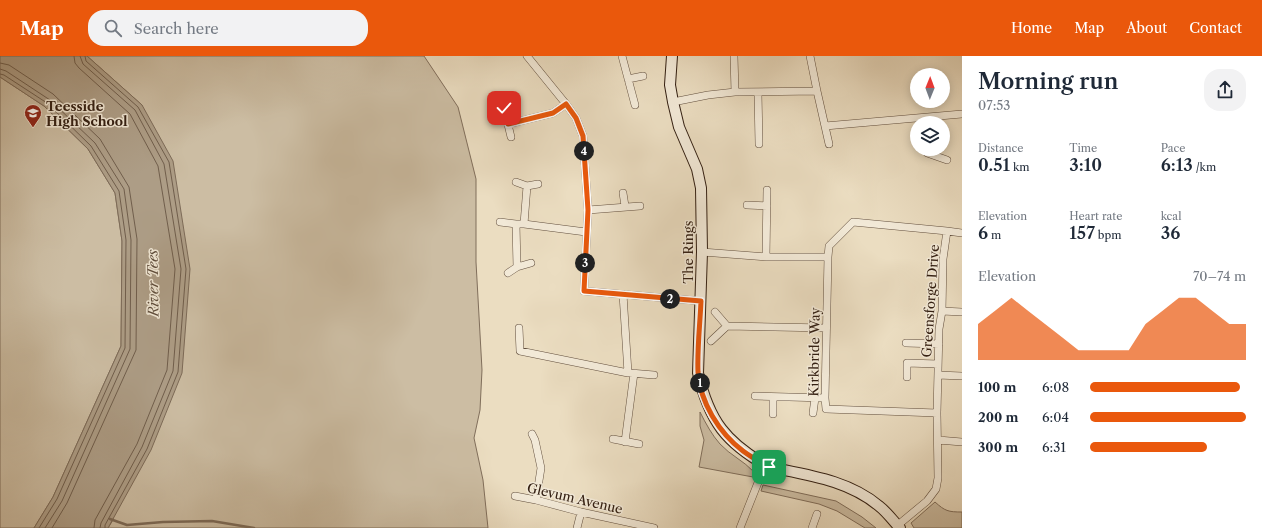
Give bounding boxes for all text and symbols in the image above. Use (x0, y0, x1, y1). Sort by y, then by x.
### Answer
search box (88, 10, 368, 46)
text: Map (20, 17, 64, 40)
icon: search (102, 17, 124, 39)
text: Search here (134, 19, 219, 38)
text: Home (1011, 19, 1052, 37)
text: Map (1074, 19, 1104, 37)
text: About (1126, 19, 1167, 37)
text: Contact (1189, 19, 1242, 37)
north arrow (910, 68, 950, 108)
map controls (910, 68, 950, 156)
text: Morning run (978, 68, 1118, 95)
button: share (1204, 69, 1246, 111)
pin (487, 91, 521, 125)
icon: check (493, 97, 515, 119)
text: 07:53 (978, 97, 1011, 113)
place label: Teesside High School (46, 98, 128, 129)
school or university icon: Teesside High School (23, 103, 43, 128)
button: layers (910, 116, 950, 156)
pin: 4 (574, 141, 594, 161)
text: Distance (978, 141, 1024, 155)
text: Time (1069, 141, 1097, 155)
text: Pace (1161, 141, 1186, 155)
text: 4 (581, 144, 587, 158)
text: 0.51 (978, 155, 1010, 175)
text: 3:10 (1069, 155, 1102, 175)
text: 6:13 (1161, 155, 1193, 175)
text: km (1010, 160, 1030, 174)
text: /km (1193, 160, 1216, 174)
text: Elevation (978, 209, 1027, 223)
text: Heart rate (1069, 209, 1122, 223)
text: kcal (1161, 209, 1181, 223)
street label: The Rings (680, 220, 696, 283)
text: 6 (978, 223, 988, 243)
text: 157 (1069, 223, 1095, 243)
text: 36 (1161, 223, 1180, 243)
text: m (988, 228, 1001, 242)
text: bpm (1095, 228, 1121, 242)
street label: Greensforge Drive (918, 244, 942, 358)
water label: River Tees (143, 248, 163, 318)
pin: 3 (575, 253, 595, 273)
text: 3 (582, 256, 588, 270)
text: Elevation (978, 268, 1036, 284)
text: 70–74 m (1193, 268, 1246, 284)
pin: 2 (660, 289, 680, 309)
text: 2 (667, 292, 673, 306)
street label: Kirkbride Way (805, 306, 823, 397)
pin: 1 (690, 373, 710, 393)
text: 1 (698, 376, 702, 390)
text: 100 m (978, 379, 1017, 395)
text: 6:08 (1042, 379, 1069, 395)
text: 200 m (978, 409, 1018, 425)
text: 6:04 (1042, 409, 1069, 425)
text: 300 m (978, 439, 1018, 455)
text: 6:31 (1042, 439, 1066, 455)
pin (752, 450, 786, 484)
icon: arrive (758, 456, 780, 478)
street label: Glevum Avenue (526, 479, 624, 517)

